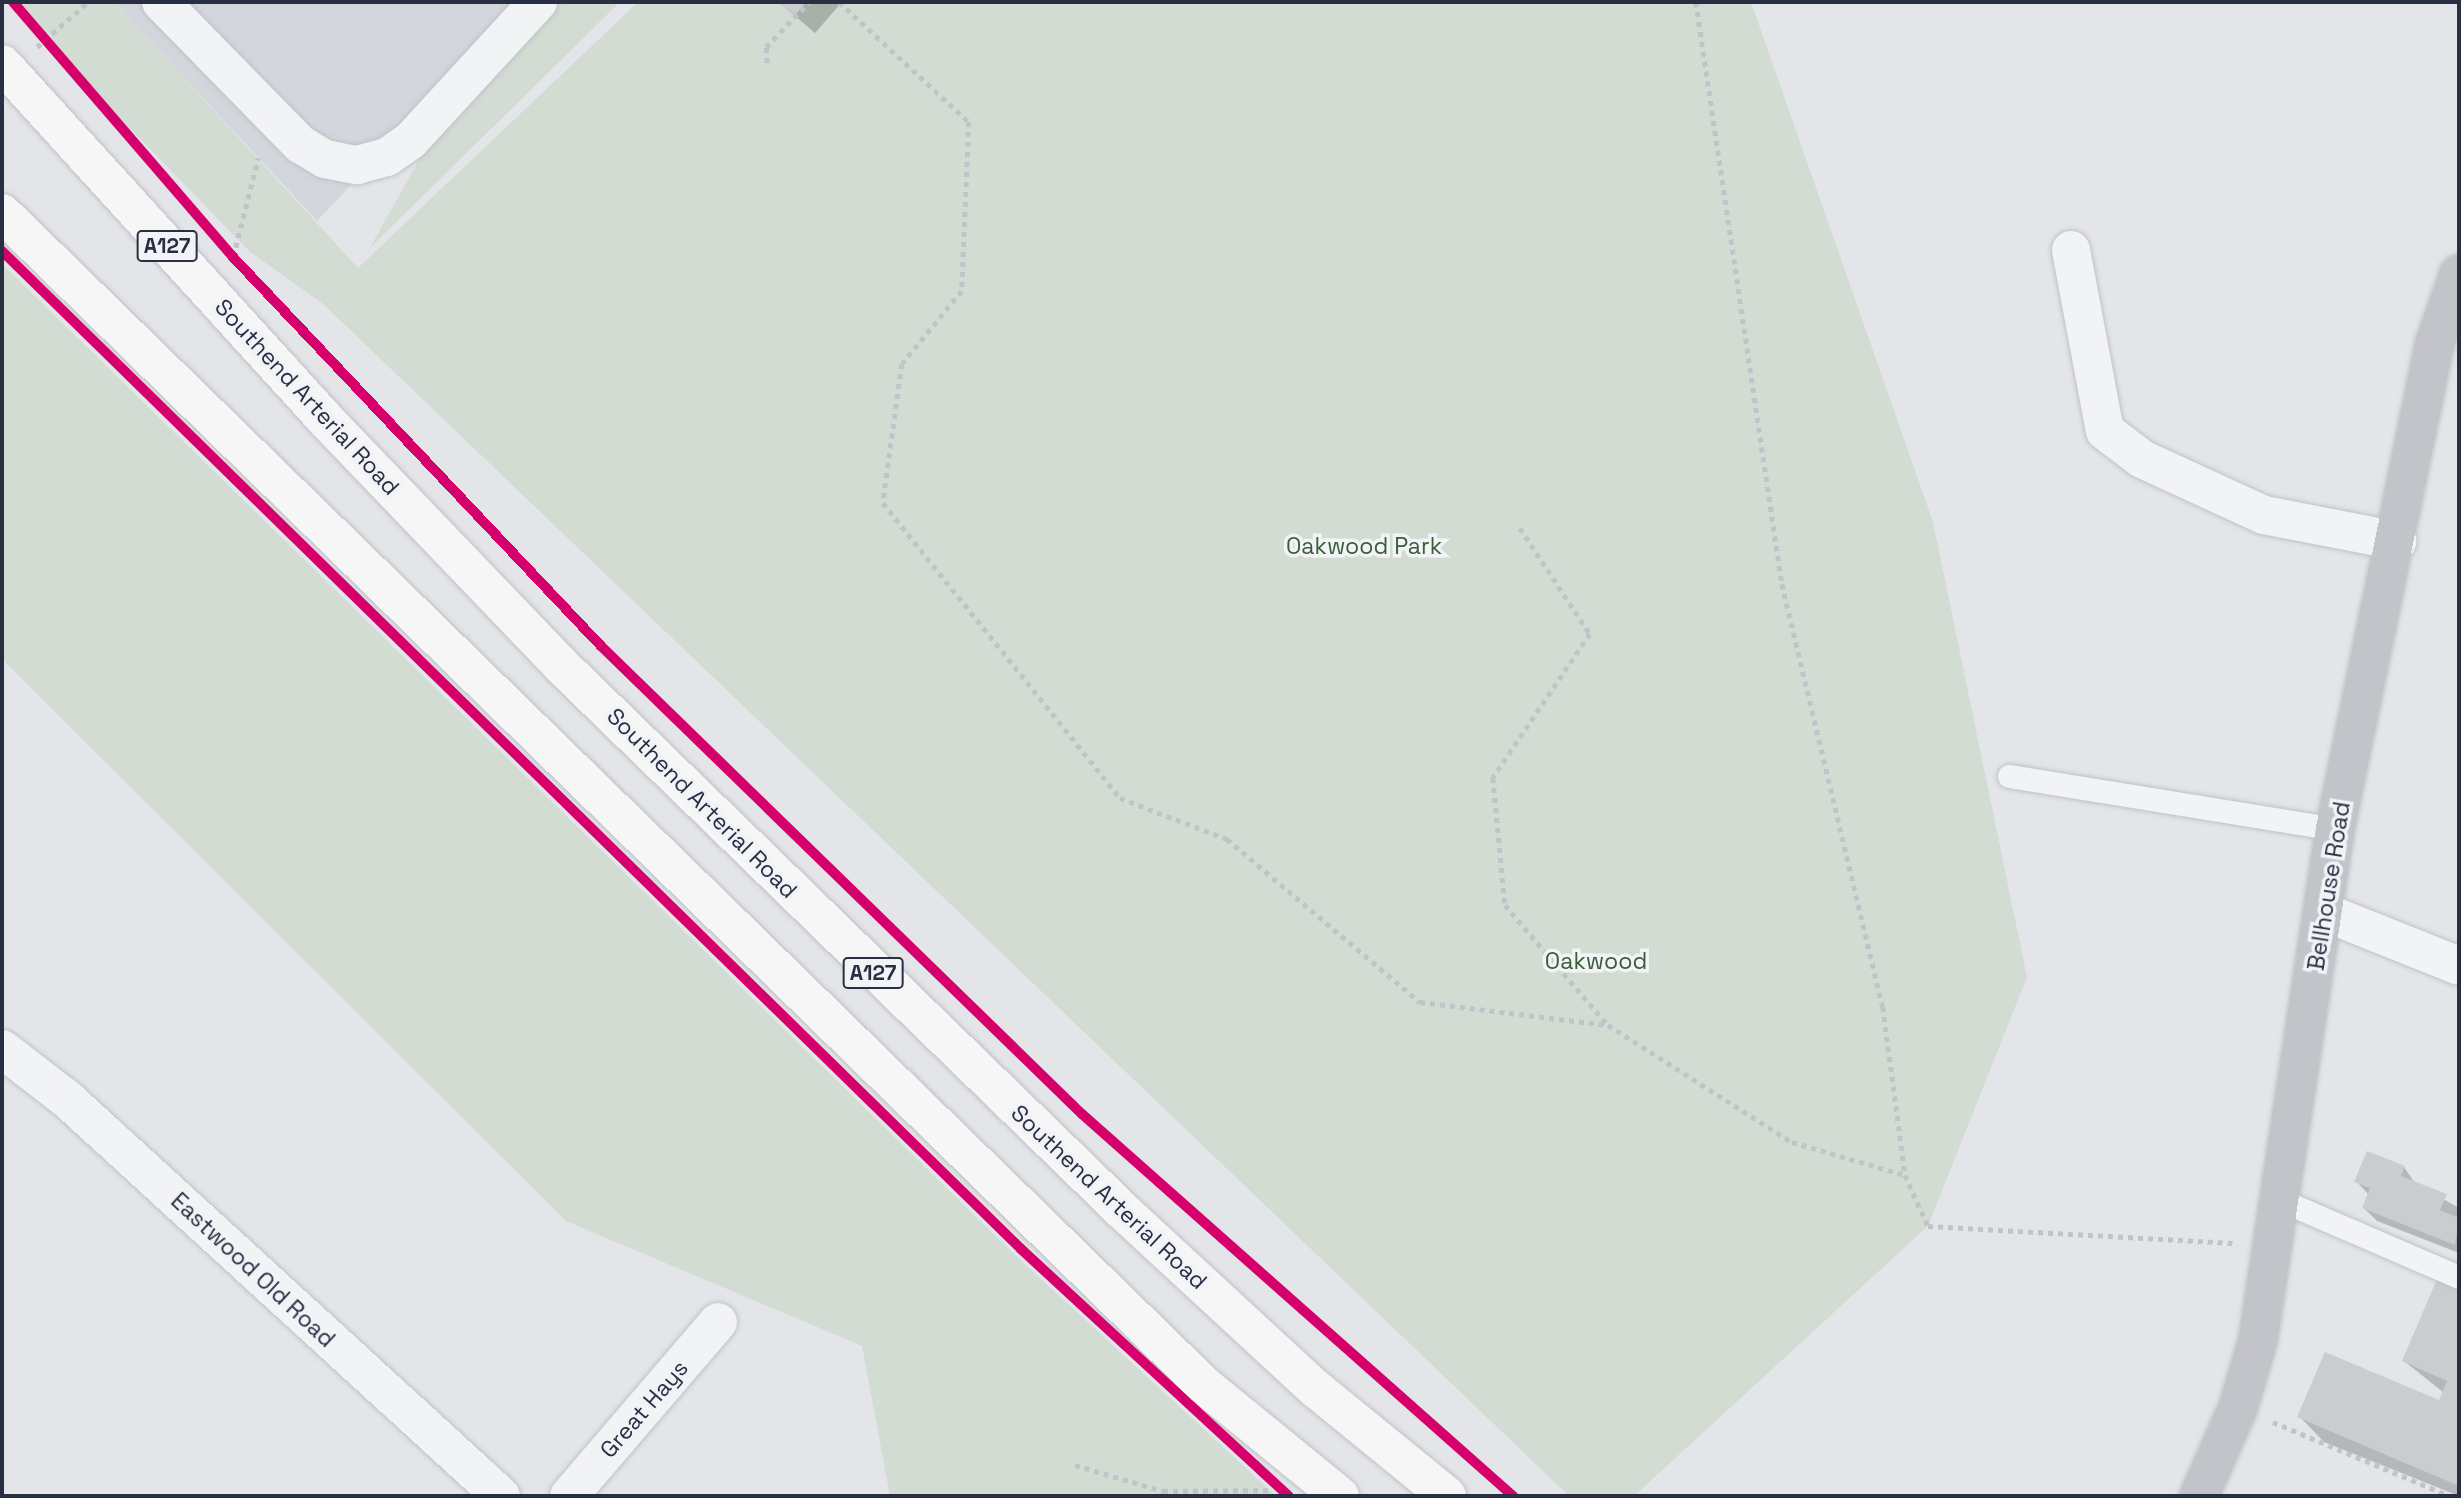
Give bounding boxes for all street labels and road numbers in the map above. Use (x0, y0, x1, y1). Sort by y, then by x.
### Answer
road number: A127 (136, 229, 198, 264)
street label: Southend Arterial Road (209, 293, 405, 501)
street label: Southend Arterial Road (601, 702, 803, 904)
street label: Bellhouse Road (2302, 800, 2356, 972)
road number: A127 (842, 956, 904, 990)
street label: Southend Arterial Road (1005, 1099, 1213, 1295)
street label: Eastwood Old Road (165, 1187, 341, 1353)
street label: Great Hays (594, 1355, 694, 1463)

